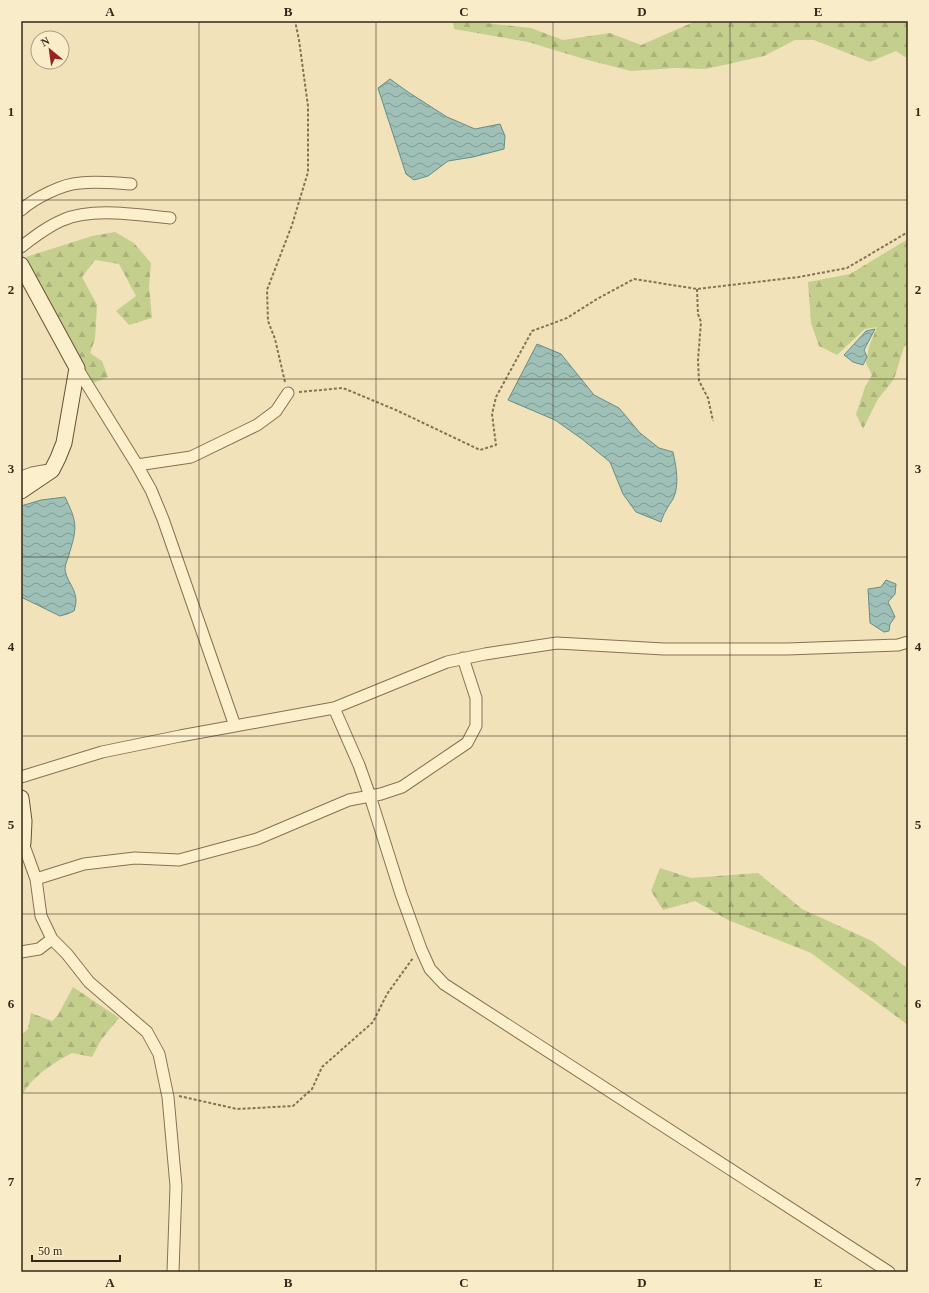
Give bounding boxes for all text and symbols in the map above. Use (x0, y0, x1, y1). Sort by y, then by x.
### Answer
text: A (105, 4, 115, 19)
text: B (284, 4, 293, 19)
text: C (459, 4, 469, 19)
text: D (637, 4, 647, 19)
text: E (814, 4, 822, 19)
north arrow (30, 30, 70, 70)
text: N (39, 34, 52, 48)
text: 1 (8, 104, 14, 119)
text: 1 (915, 104, 921, 119)
text: 2 (8, 282, 14, 297)
text: 2 (915, 282, 921, 297)
text: 3 (8, 461, 15, 476)
text: 3 (915, 461, 922, 476)
text: 4 (8, 639, 15, 654)
text: 4 (915, 639, 922, 654)
text: 5 (8, 817, 15, 832)
text: 5 (915, 817, 922, 832)
text: 6 (8, 996, 15, 1011)
text: 6 (915, 996, 922, 1011)
text: 7 (8, 1174, 15, 1189)
text: 7 (915, 1174, 922, 1189)
scale bar (32, 1237, 120, 1263)
text: 50 m (38, 1244, 63, 1258)
text: A (105, 1275, 115, 1290)
text: B (284, 1275, 293, 1290)
text: C (459, 1275, 469, 1290)
text: D (637, 1275, 647, 1290)
text: E (814, 1275, 822, 1290)

